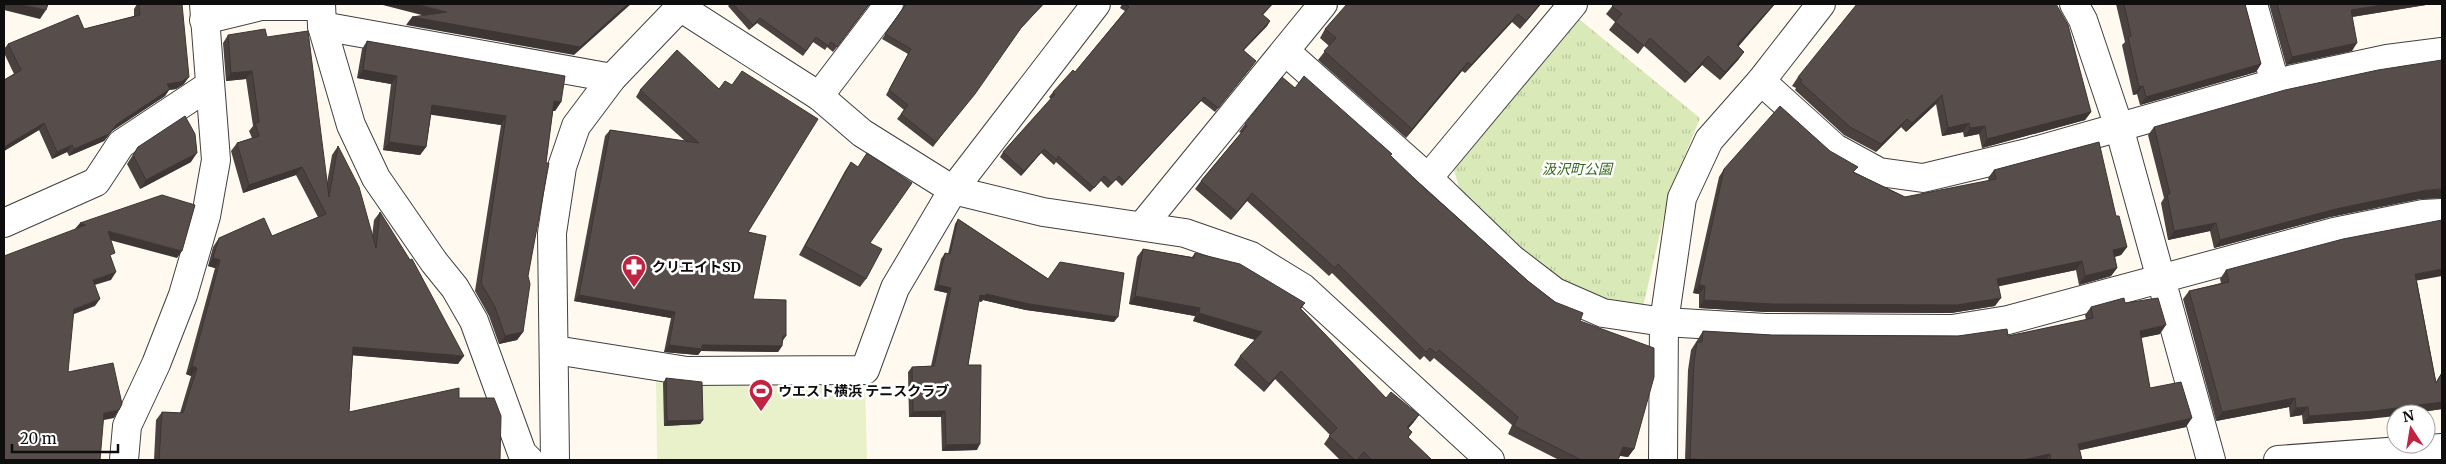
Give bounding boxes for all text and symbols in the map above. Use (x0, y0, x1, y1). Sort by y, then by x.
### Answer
park label: 汲沢町公園 (1542, 160, 1614, 178)
pharmacy icon: クリエイトSD (621, 254, 647, 288)
place label: クリエイトSD (652, 258, 741, 276)
sports icon: ウエスト横浜 テニスクラブ (748, 378, 774, 412)
place label: ウエスト横浜 テニスクラブ (778, 382, 949, 400)
north arrow (2386, 404, 2436, 454)
text: N (2401, 406, 2416, 426)
scale bar (12, 422, 119, 454)
text: 20 m (20, 429, 57, 448)

